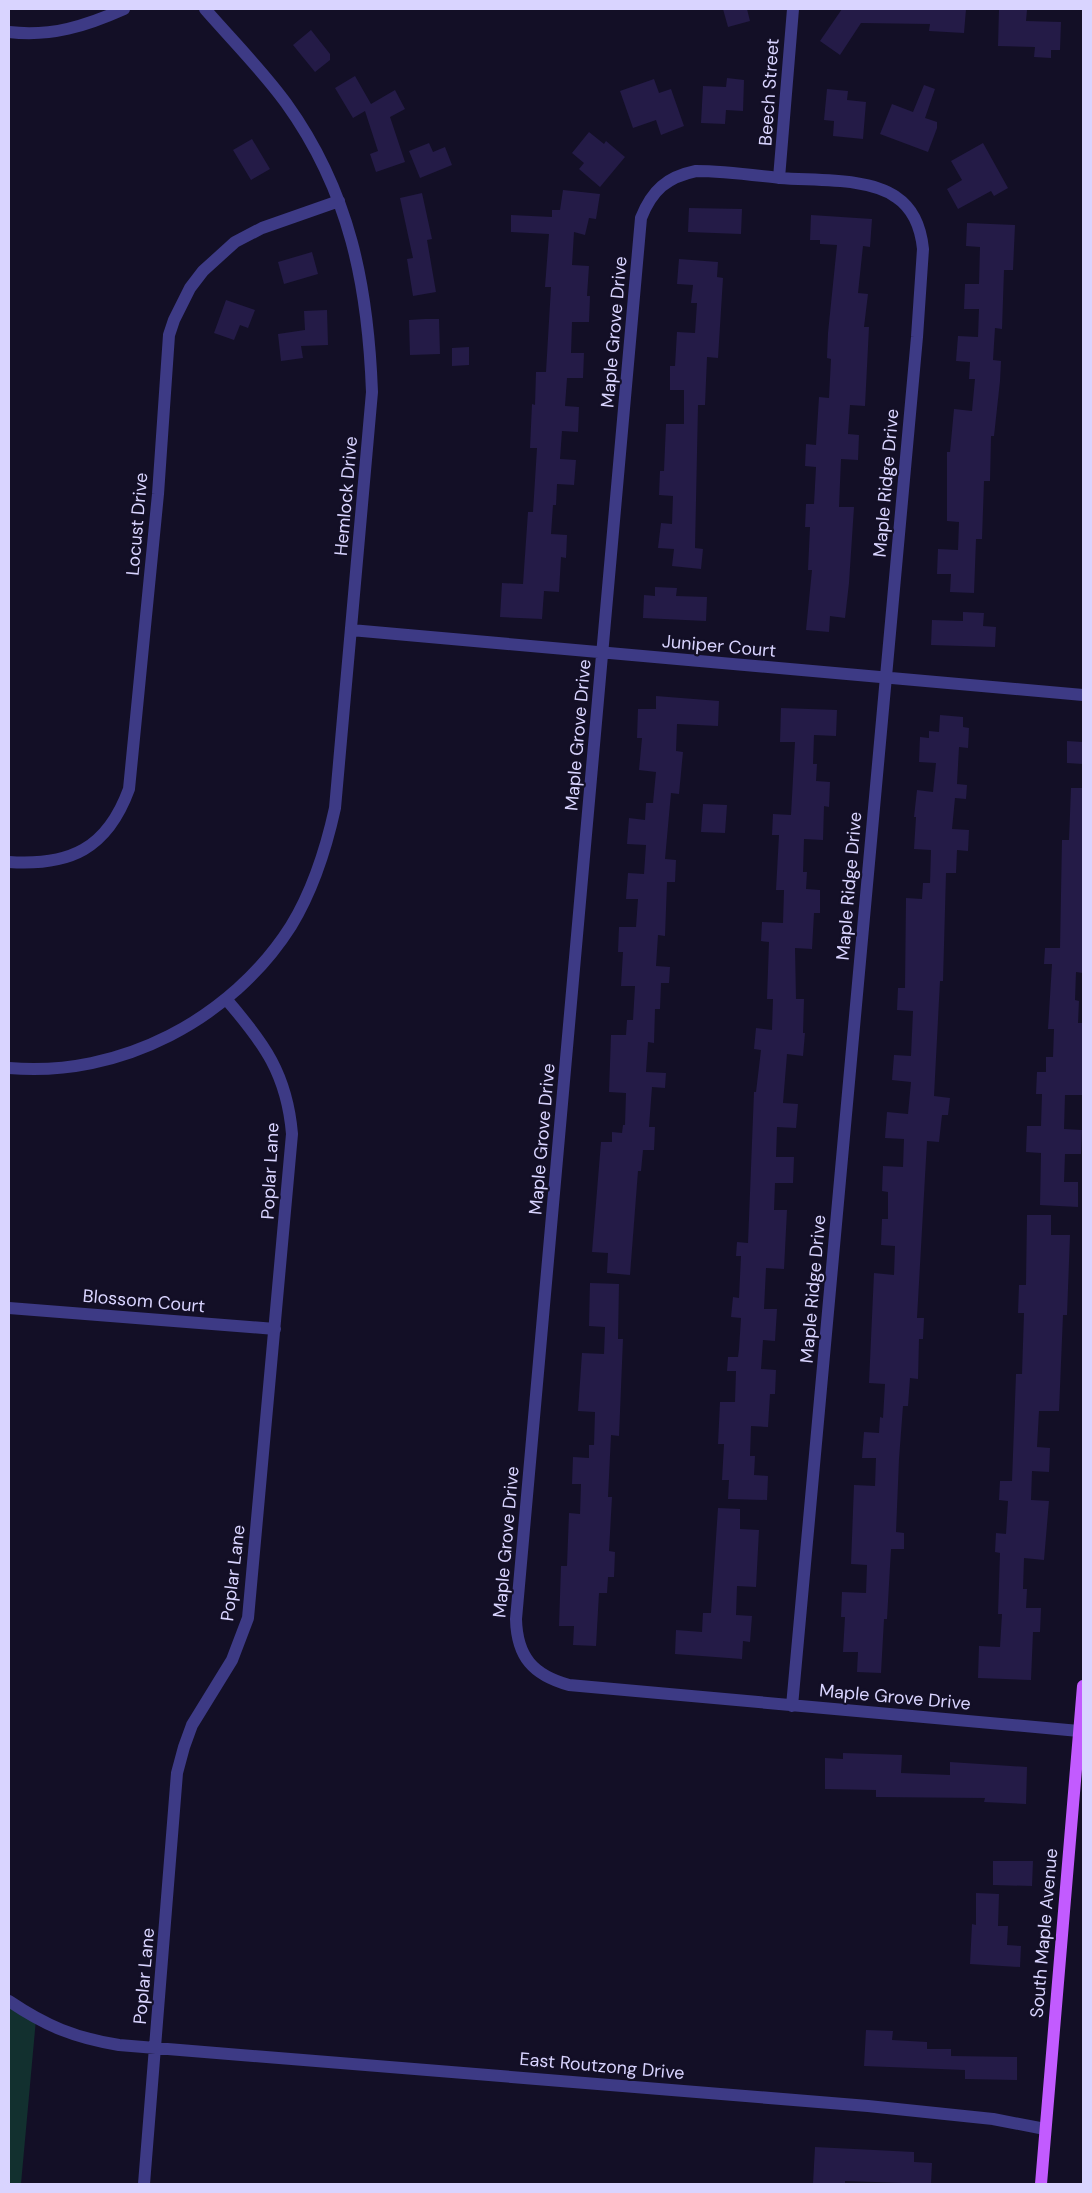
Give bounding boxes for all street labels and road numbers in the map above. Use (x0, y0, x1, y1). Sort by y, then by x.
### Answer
street label: Beech Street (753, 37, 785, 147)
street label: Maple Grove Drive (595, 255, 633, 409)
street label: Maple Ridge Drive (868, 408, 904, 558)
street label: Hemlock Drive (329, 435, 363, 557)
street label: Locust Drive (121, 471, 153, 577)
street label: Juniper Court (661, 629, 777, 663)
street label: Maple Grove Drive (559, 658, 597, 812)
street label: Maple Ridge Drive (831, 811, 867, 961)
street label: Maple Grove Drive (523, 1062, 561, 1216)
street label: Poplar Lane (255, 1122, 285, 1220)
street label: Maple Ridge Drive (795, 1214, 831, 1364)
street label: Blossom Court (82, 1284, 206, 1318)
street label: Maple Grove Drive (487, 1465, 525, 1619)
street label: Poplar Lane (215, 1523, 251, 1623)
street label: Maple Grove Drive (818, 1678, 972, 1716)
street label: South Maple Avenue (1025, 1847, 1063, 2019)
street label: Poplar Lane (128, 1927, 160, 2025)
street label: East Routzong Drive (519, 2047, 685, 2085)

